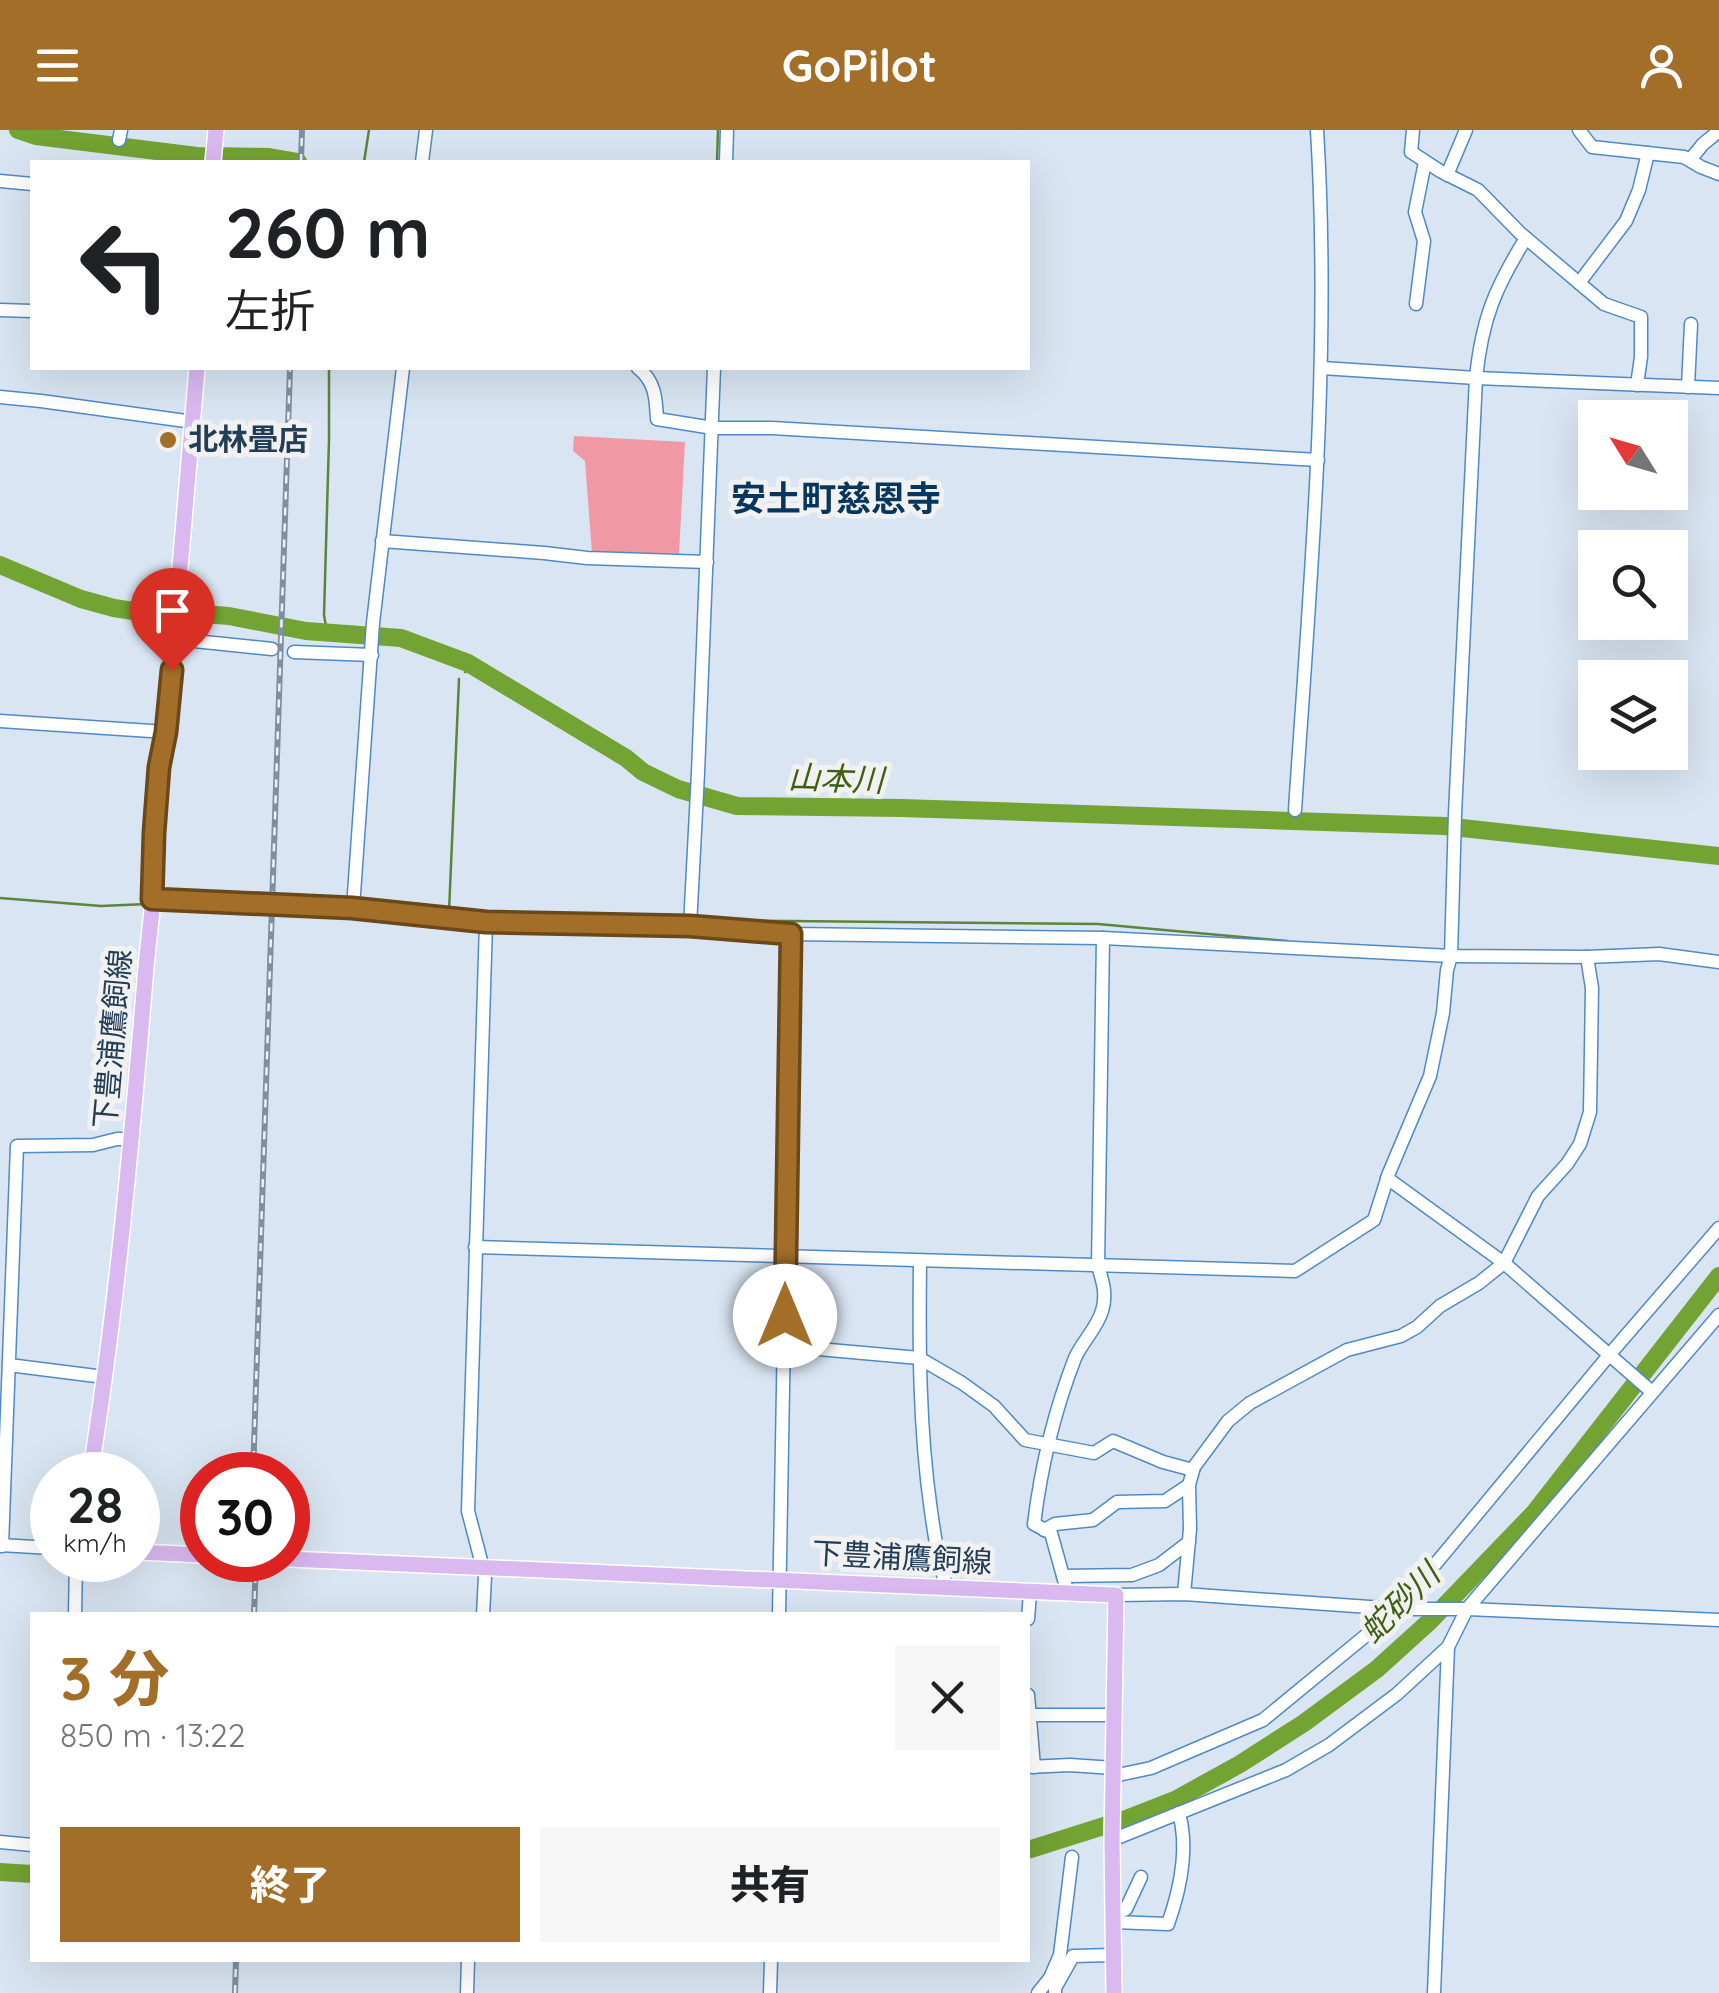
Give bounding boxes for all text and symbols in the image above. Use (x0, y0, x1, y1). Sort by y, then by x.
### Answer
text: GoPilot (782, 37, 937, 93)
icon: menu (30, 38, 85, 93)
icon: person (1634, 38, 1689, 93)
text: 260 m (225, 188, 431, 276)
icon: left (60, 200, 190, 330)
text: 左折 (225, 282, 315, 338)
north arrow (1578, 400, 1688, 510)
map controls (1578, 400, 1688, 770)
place label: 北林畳店 (188, 420, 308, 458)
marker: 北林畳店 (157, 429, 179, 451)
district label: 安土町慈恩寺 (731, 476, 941, 520)
button: search (1578, 530, 1688, 640)
pin (130, 568, 215, 671)
icon: arrive (145, 583, 200, 638)
button: layers (1578, 660, 1688, 770)
water label: 山本川 (787, 756, 888, 800)
street label: 下豊浦鷹飼線 (85, 948, 139, 1130)
position arrow (733, 1264, 837, 1368)
speed limit sign: 30 (180, 1452, 310, 1582)
text: 28 (67, 1473, 123, 1536)
text: km/h (63, 1527, 127, 1558)
street label: 下豊浦鷹飼線 (811, 1533, 993, 1581)
water label: 蛇砂川 (1351, 1552, 1449, 1650)
text: 3 分 (60, 1640, 169, 1715)
button: close (895, 1645, 1000, 1750)
text: 850 m · 13:22 (60, 1715, 245, 1755)
button: 終了 (60, 1827, 520, 1942)
button: 共有 (540, 1827, 1000, 1942)

